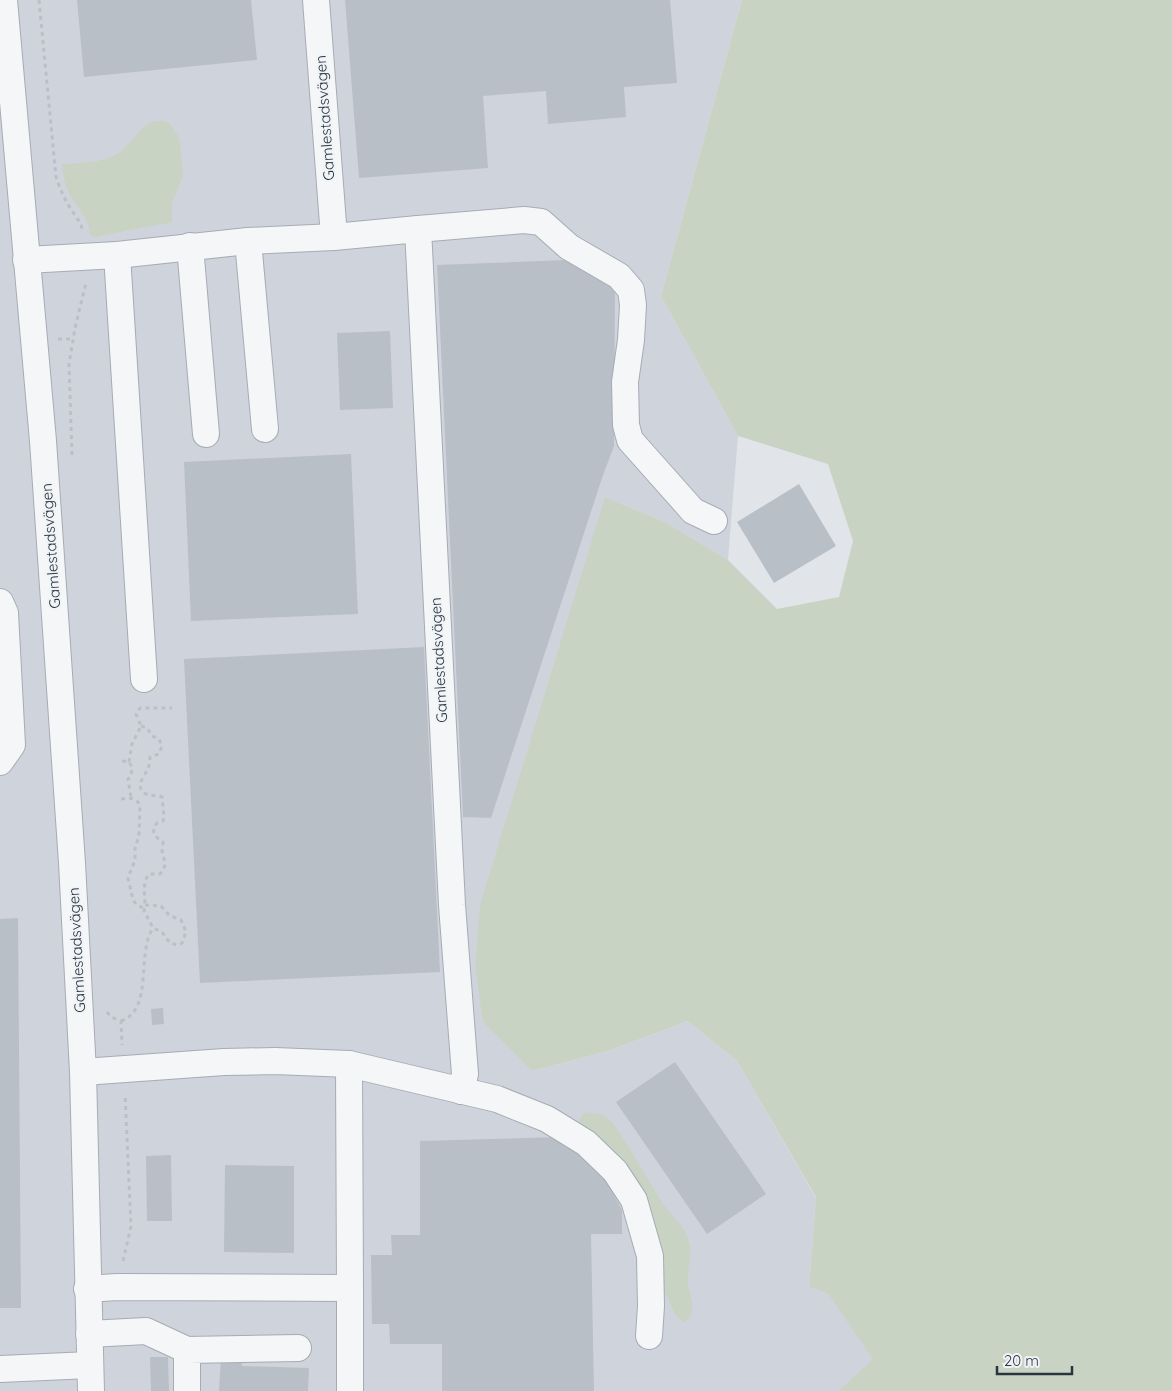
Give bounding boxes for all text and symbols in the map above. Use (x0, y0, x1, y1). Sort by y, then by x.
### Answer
street label: Gamlestadsvägen (311, 55, 338, 181)
street label: Gamlestadsvägen (37, 483, 64, 609)
street label: Gamlestadsvägen (426, 597, 451, 723)
street label: Gamlestadsvägen (64, 887, 89, 1013)
scale bar (997, 1344, 1072, 1376)
text: 20 m (1004, 1351, 1039, 1370)

